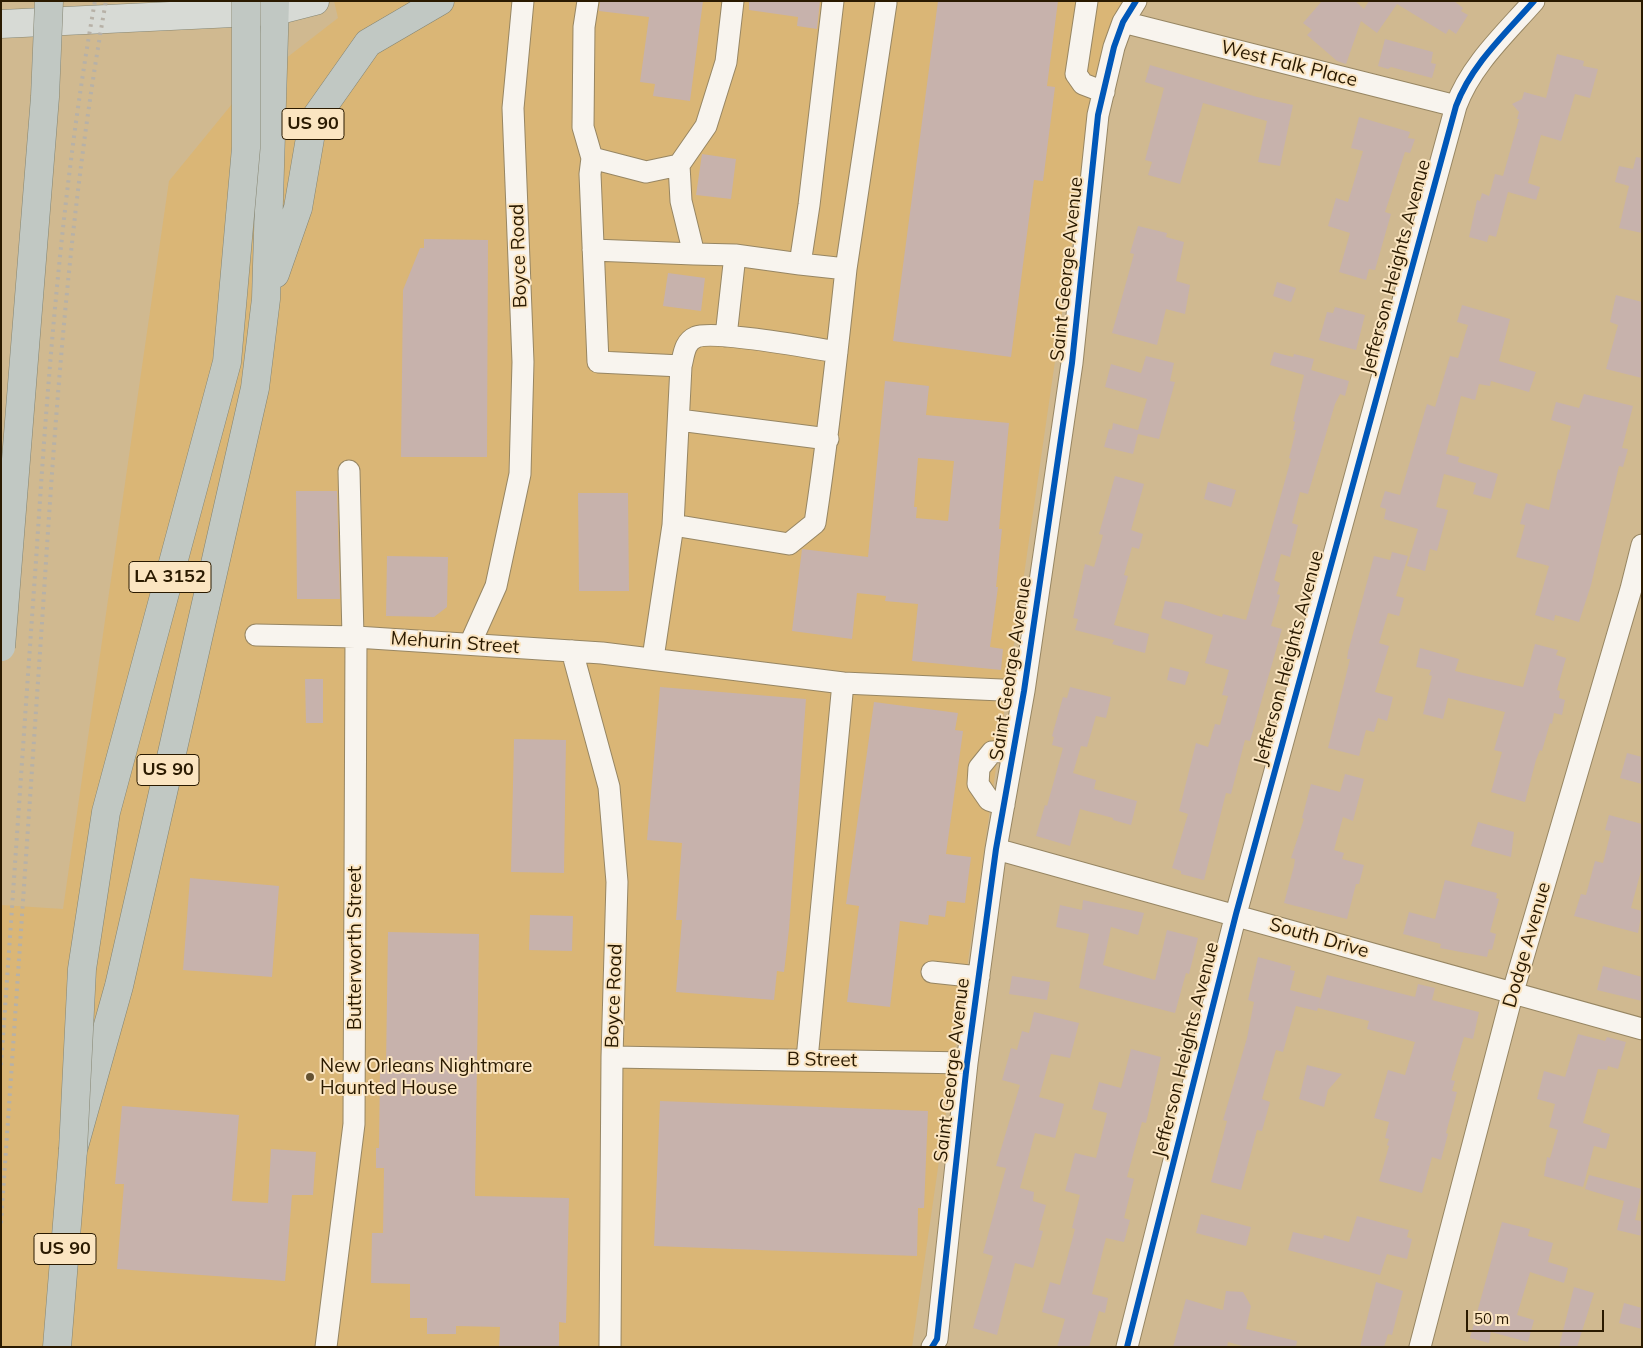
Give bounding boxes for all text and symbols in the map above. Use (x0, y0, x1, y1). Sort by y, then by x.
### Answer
street label: West Falk Place (1218, 36, 1360, 92)
road number: US 90 (282, 108, 344, 140)
street label: Jefferson Heights Avenue (1356, 157, 1436, 377)
street label: Saint George Avenue (1046, 176, 1088, 362)
street label: Boyce Road (506, 203, 532, 309)
street label: Jefferson Heights Avenue (1249, 548, 1329, 768)
road number: LA 3152 (129, 562, 211, 592)
street label: Saint George Avenue (985, 576, 1037, 762)
street label: Mehurin Street (390, 627, 520, 659)
road number: US 90 (137, 754, 199, 786)
street label: Butterworth Street (344, 866, 366, 1030)
street label: Dodge Avenue (1498, 880, 1556, 1010)
street label: South Drive (1267, 913, 1371, 963)
street label: Jefferson Heights Avenue (1148, 940, 1224, 1160)
street label: Boyce Road (601, 943, 627, 1049)
street label: Saint George Avenue (929, 977, 975, 1163)
street label: B Street (787, 1048, 857, 1072)
place label: New Orleans Nightmare Haunted House (320, 1055, 532, 1099)
marker: New Orleans Nightmare Haunted House (304, 1071, 316, 1083)
road number: US 90 (34, 1234, 96, 1264)
scale bar (1468, 1300, 1606, 1332)
text: 50 m (1474, 1309, 1509, 1328)

